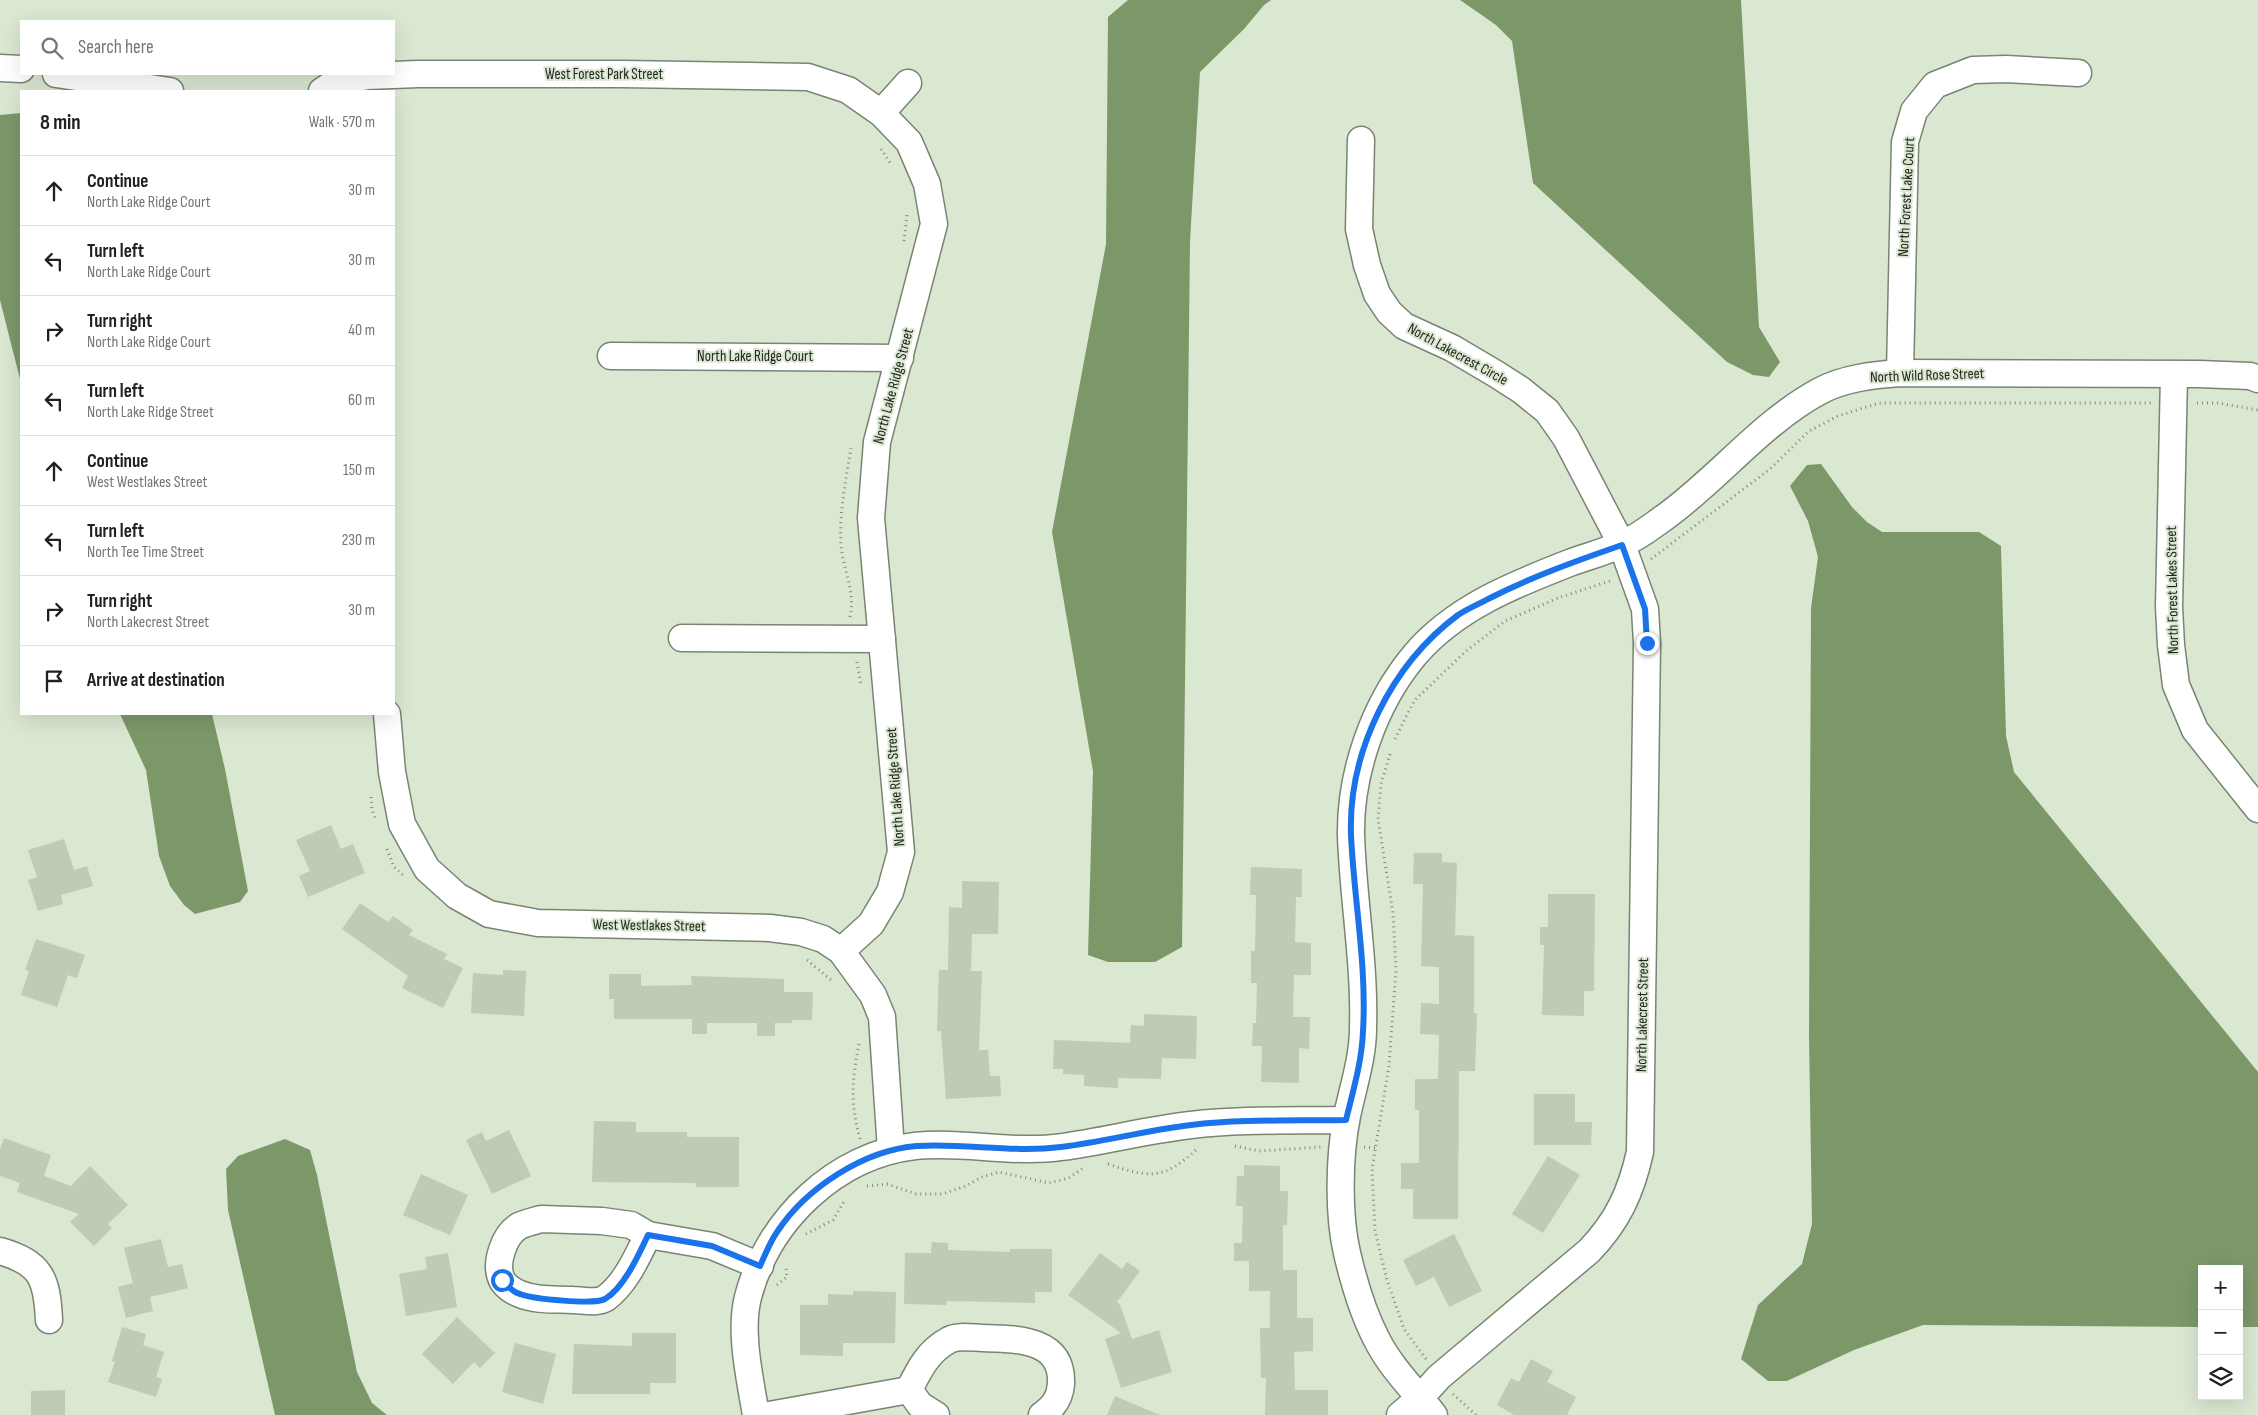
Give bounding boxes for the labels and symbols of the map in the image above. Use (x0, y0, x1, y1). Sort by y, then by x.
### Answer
street label: West Forest Park Street (545, 65, 663, 84)
street label: North Forest Lake Court (1894, 136, 1919, 257)
street label: North Lakecrest Circle (1404, 319, 1511, 390)
street label: North Lake Ridge Street (869, 326, 918, 446)
street label: North Lake Ridge Court (697, 347, 813, 366)
street label: North Wild Rose Street (1870, 364, 1985, 387)
street label: North Forest Lakes Street (2162, 525, 2183, 654)
route end (1636, 632, 1659, 655)
street label: North Lake Ridge Street (882, 727, 909, 847)
street label: West Westlakes Street (592, 915, 706, 936)
street label: North Lakecrest Street (1632, 957, 1653, 1072)
route start (491, 1269, 514, 1292)

